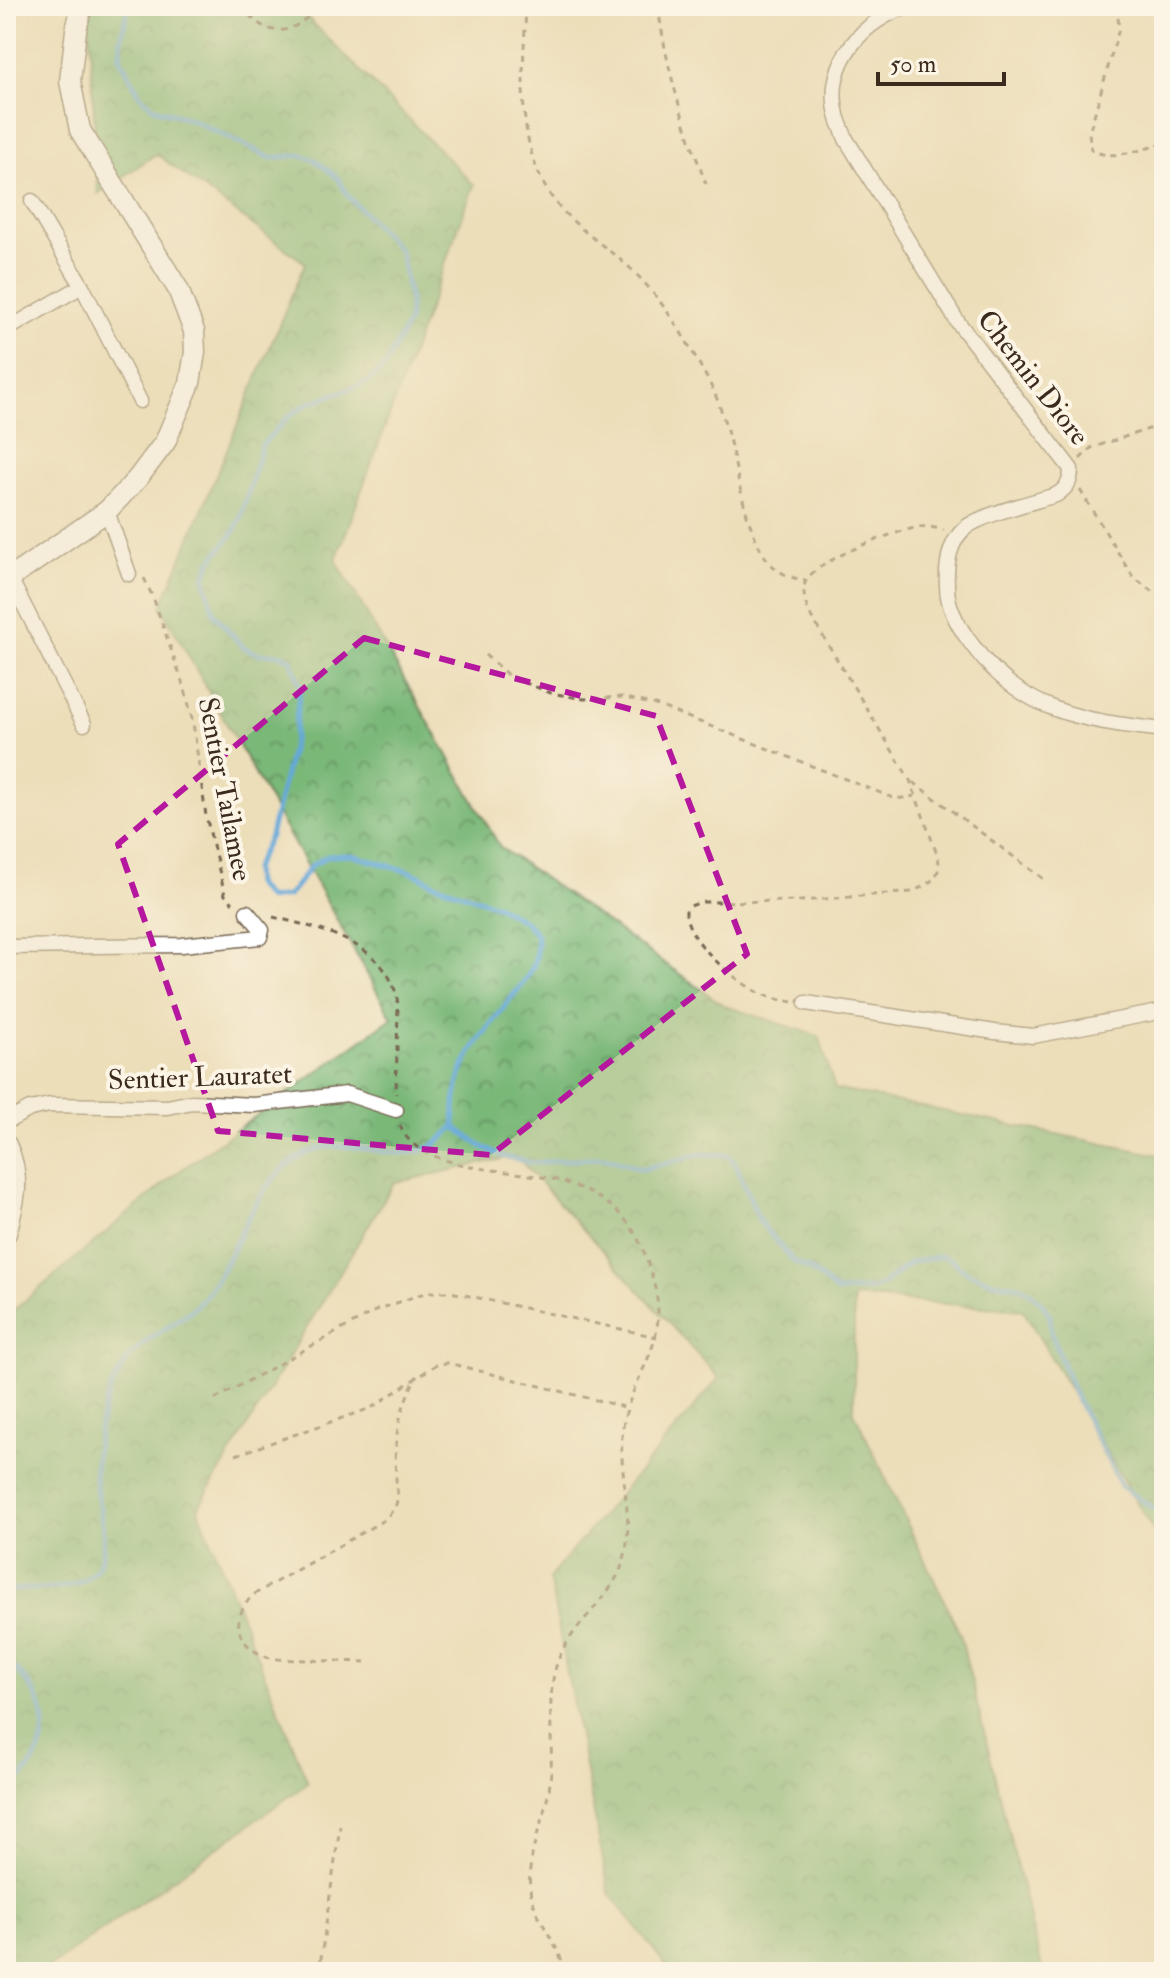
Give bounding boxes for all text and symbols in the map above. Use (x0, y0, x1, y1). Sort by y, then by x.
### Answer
scale bar (878, 36, 1004, 86)
text: 50 m (890, 49, 937, 80)
street label: Chemin Diore (969, 303, 1097, 453)
street label: Sentier Tailamee (190, 694, 260, 884)
street label: Sentier Lauratet (107, 1057, 293, 1098)

